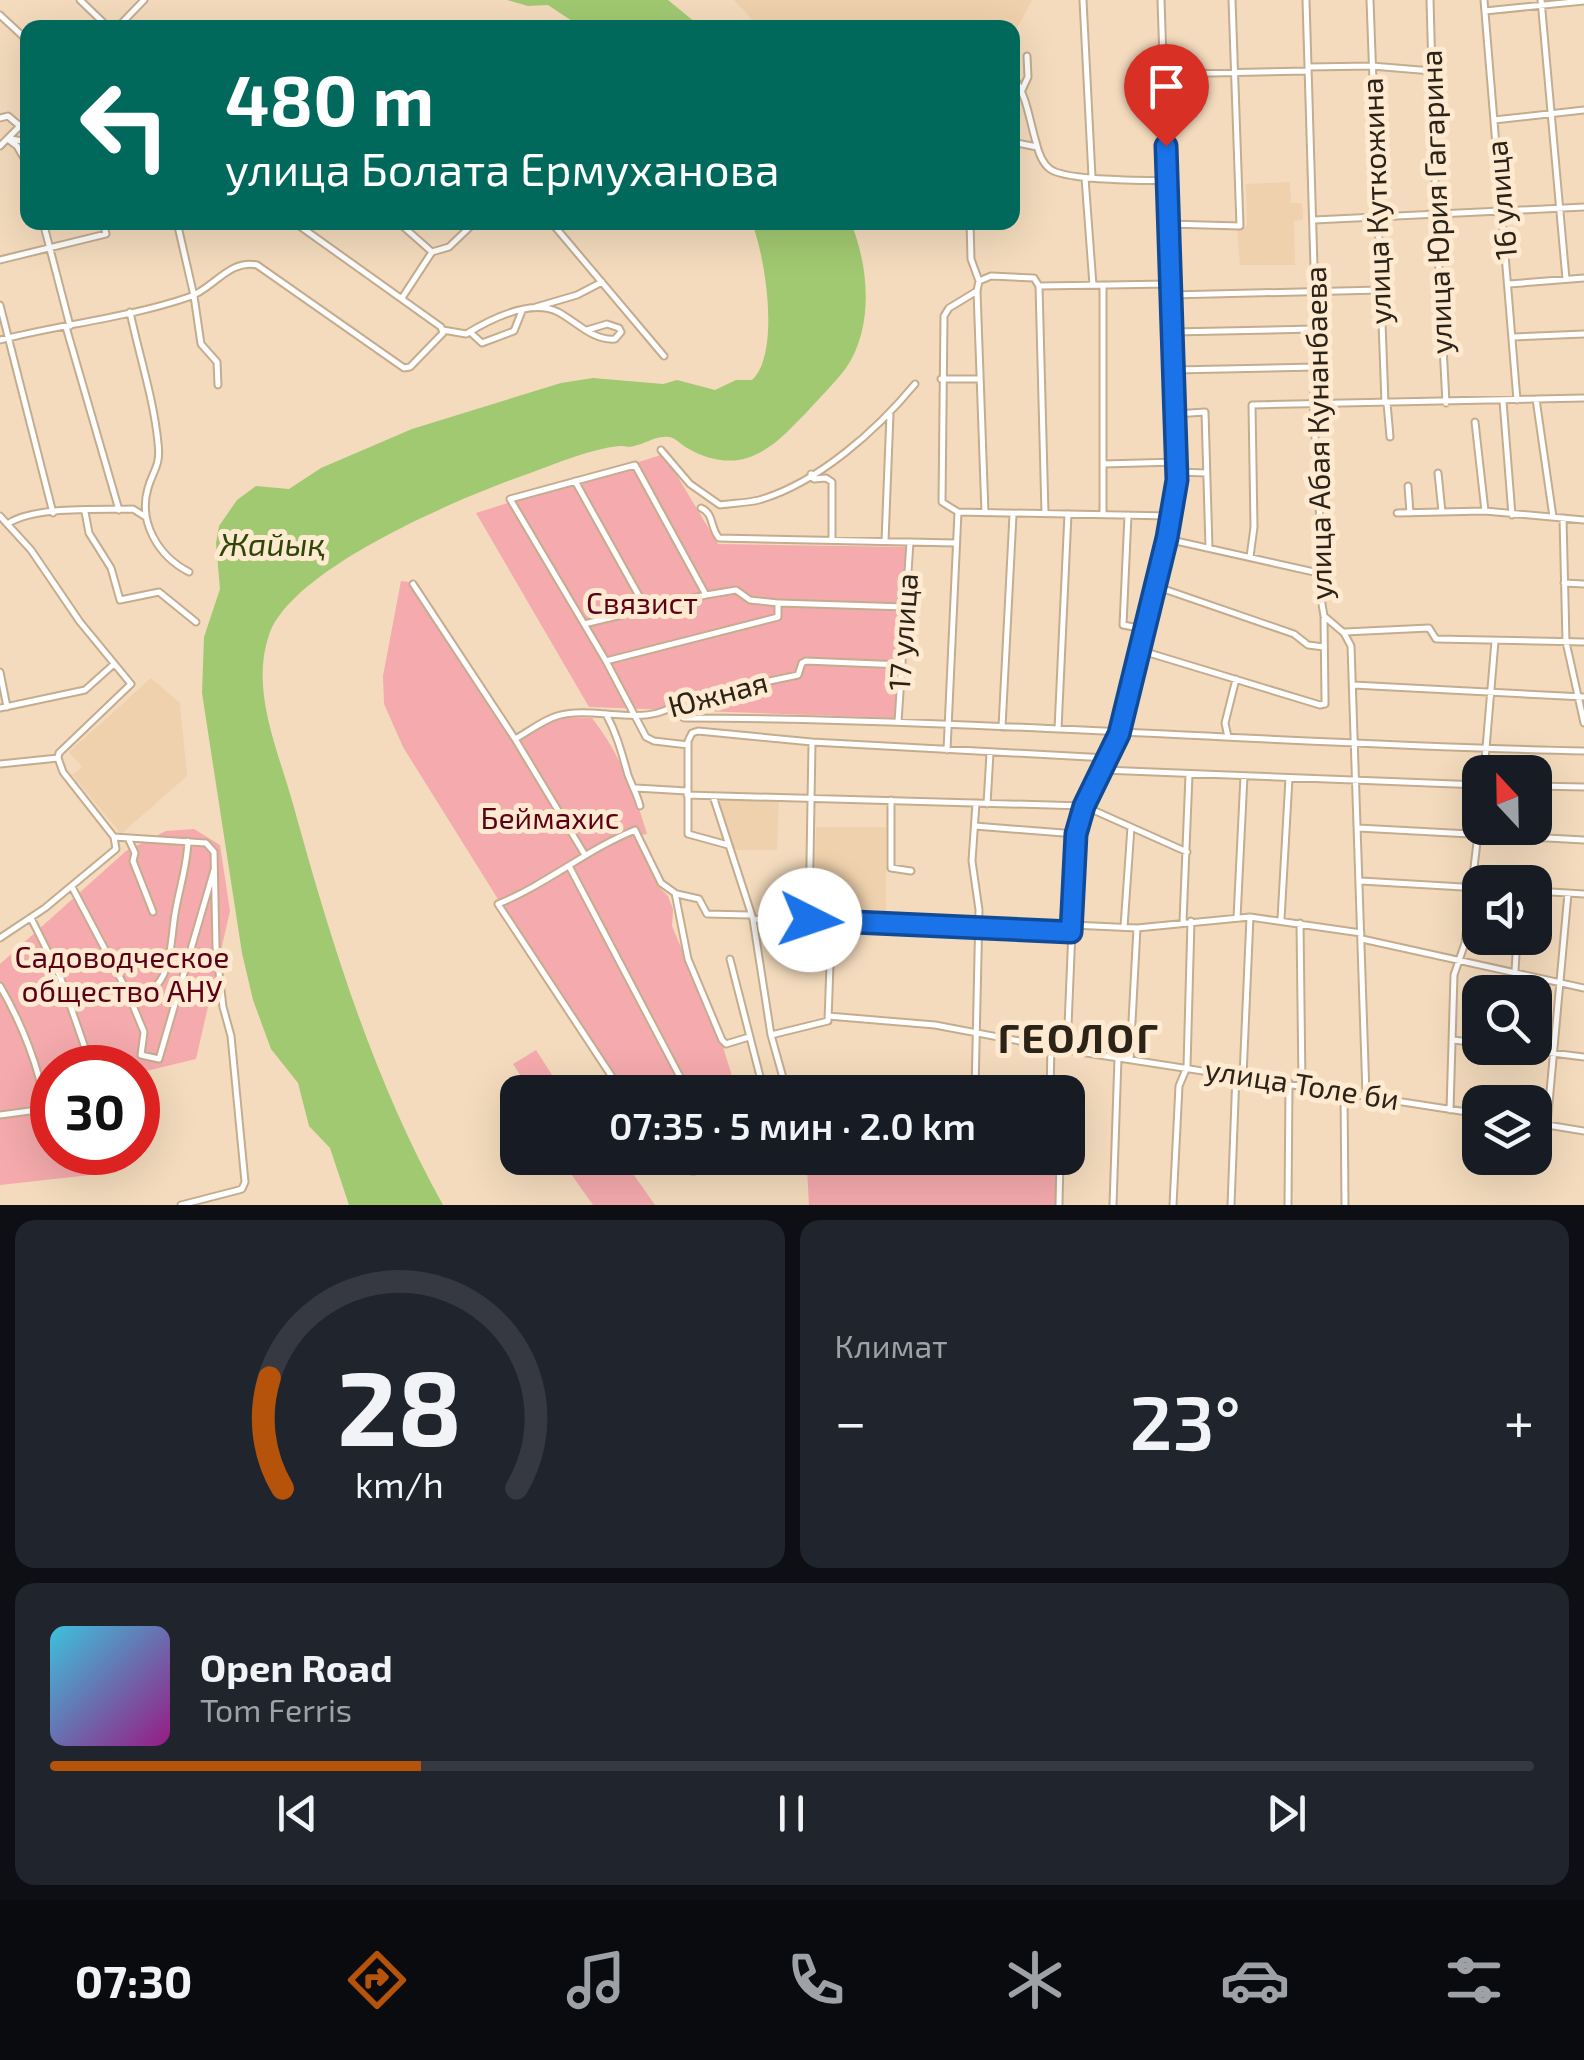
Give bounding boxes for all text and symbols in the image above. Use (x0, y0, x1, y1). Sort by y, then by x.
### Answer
pin (1124, 44, 1209, 147)
street label: улица Юрия Гагарина (1412, 49, 1459, 355)
text: 480 m (225, 56, 434, 140)
icon: arrive (1139, 59, 1194, 114)
icon: left (60, 60, 190, 190)
street label: улица Куткожина (1353, 77, 1398, 325)
street label: 16 улица (1477, 139, 1524, 261)
text: улица Болата Ермуханова (225, 141, 780, 195)
street label: улица Абая Кунанбаева (1296, 266, 1339, 600)
water label: Жайық (218, 524, 325, 562)
street label: 17 улица (880, 572, 925, 692)
park label: Связист (586, 584, 698, 620)
street label: Южная (664, 663, 771, 724)
north arrow (1462, 755, 1552, 845)
map controls (1462, 755, 1552, 1175)
park label: Беймахис (480, 799, 620, 835)
button: sound (1462, 865, 1552, 955)
position arrow (758, 868, 862, 972)
park label: Садоводческое общество АНУ (14, 938, 230, 1008)
button: search (1462, 975, 1552, 1065)
district label: ГЕОЛОГ (998, 1013, 1160, 1061)
speed limit sign: 30 (30, 1045, 160, 1175)
street label: улица Толе би (1203, 1050, 1402, 1117)
button: layers (1462, 1085, 1552, 1175)
text: 07:35 · 5 мин · 2.0 km (609, 1102, 976, 1148)
text: Климат (835, 1326, 948, 1364)
text: 28 (337, 1342, 462, 1467)
text: 23° (1129, 1375, 1241, 1465)
text: − (835, 1387, 867, 1453)
text: + (1504, 1387, 1534, 1453)
text: km/h (355, 1462, 444, 1505)
text: Open Road (200, 1644, 393, 1690)
text: Tom Ferris (200, 1690, 352, 1728)
icon: previous (270, 1786, 325, 1841)
icon: pause (764, 1786, 819, 1841)
icon: next (1259, 1786, 1314, 1841)
icon: directions (342, 1945, 412, 2015)
icon: music (561, 1945, 631, 2015)
icon: phone (781, 1945, 851, 2015)
icon: climate (1000, 1945, 1070, 2015)
icon: car (1220, 1945, 1290, 2015)
icon: filters (1439, 1945, 1509, 2015)
text: 07:30 (75, 1953, 192, 2007)

